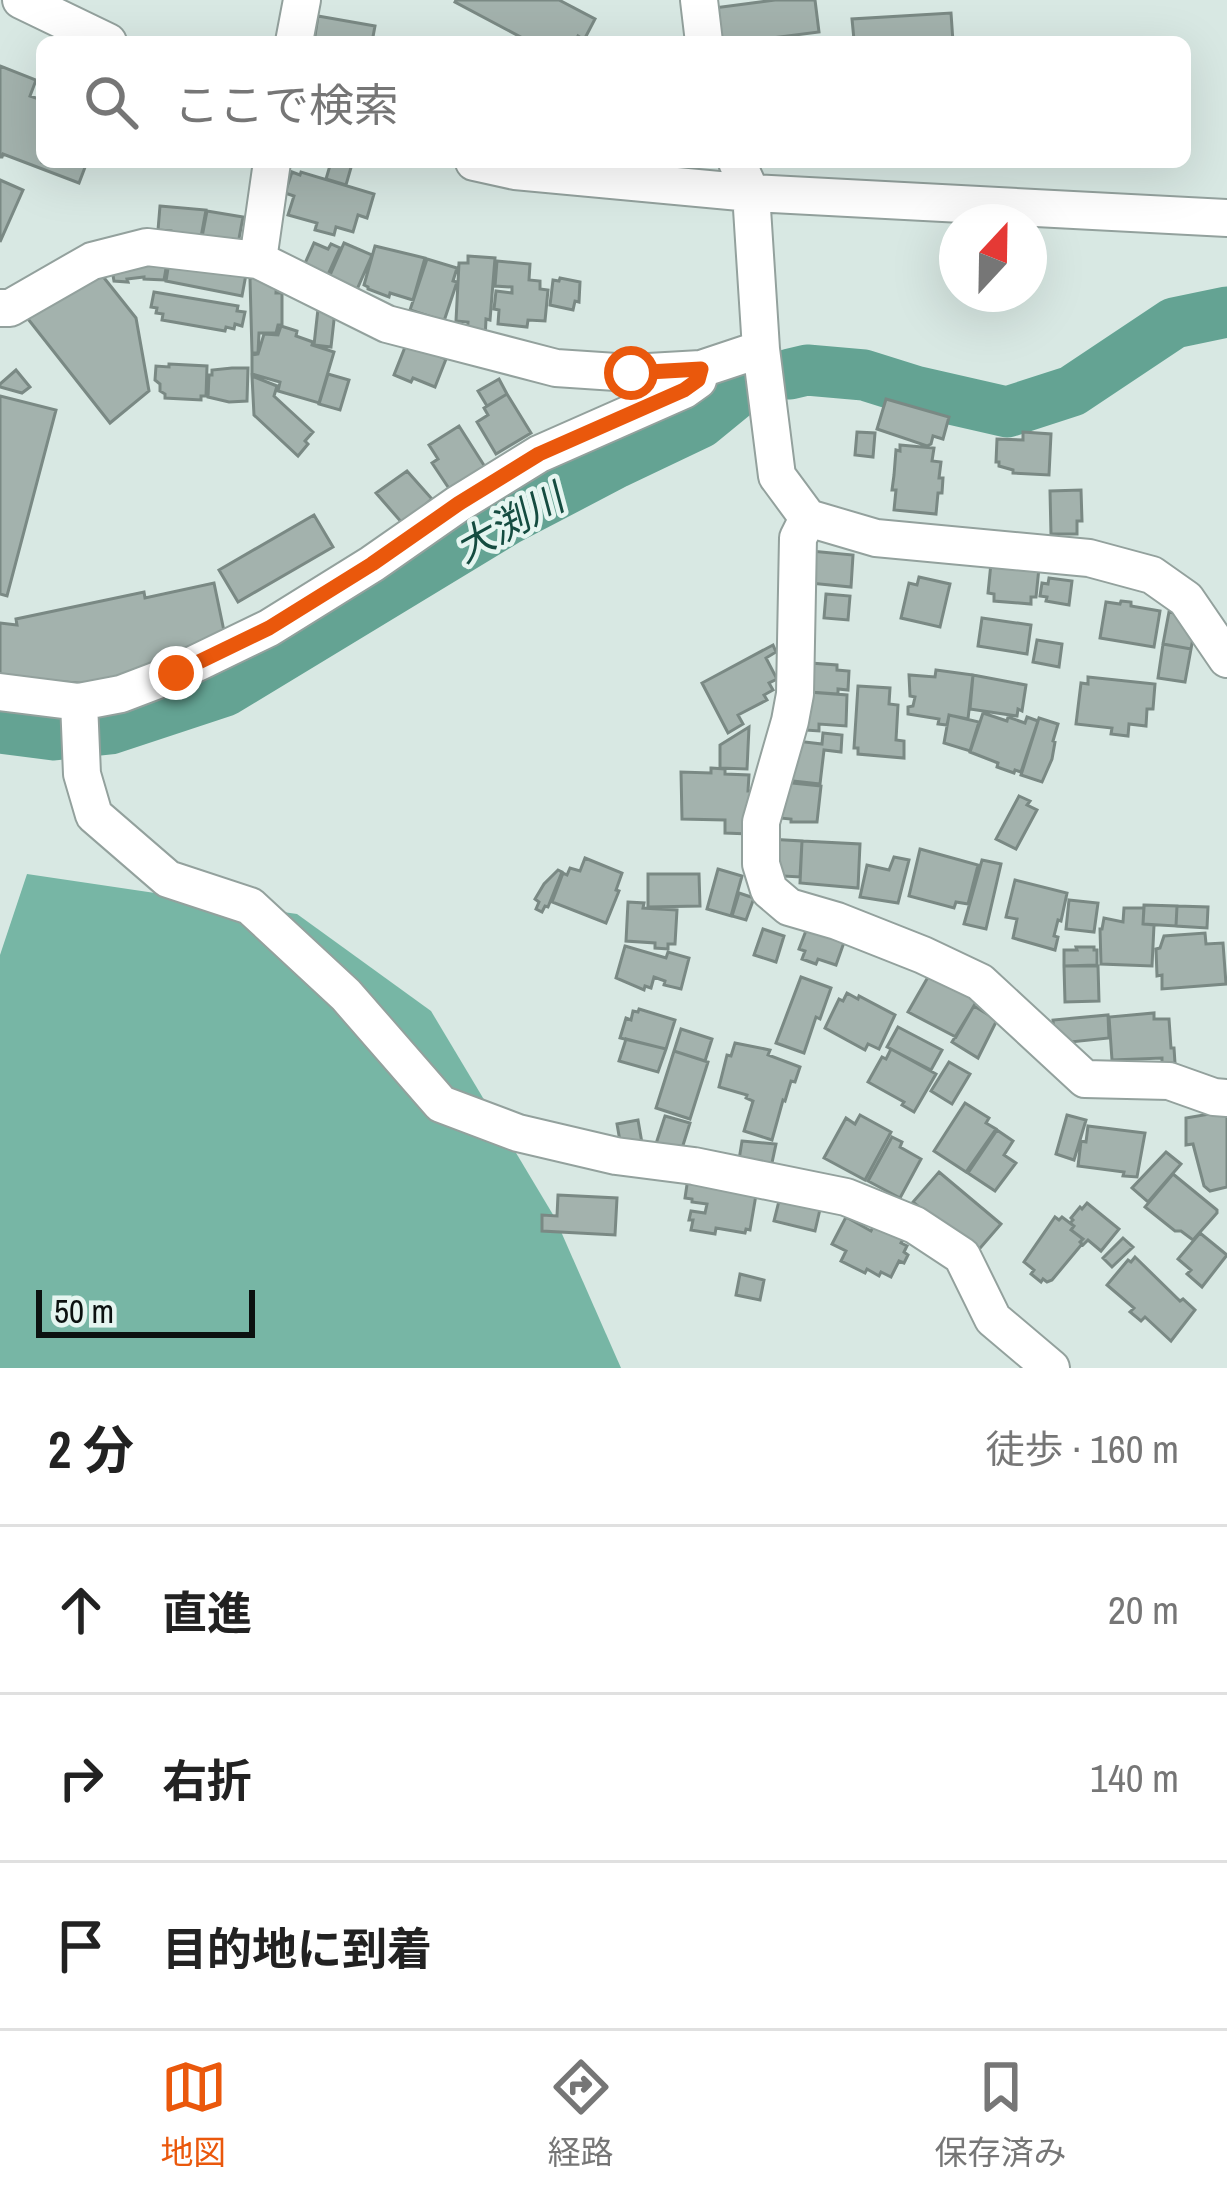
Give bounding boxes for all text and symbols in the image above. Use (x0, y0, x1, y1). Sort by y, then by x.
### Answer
search box (36, 36, 1191, 168)
icon: search (78, 69, 144, 135)
text: ここで検索 (174, 74, 399, 135)
north arrow (939, 204, 1047, 312)
route start (604, 346, 658, 400)
water label: 大渕川 (445, 470, 576, 574)
route end (149, 646, 203, 700)
scale bar (36, 1284, 255, 1337)
text: 50 m (54, 1289, 114, 1333)
text: 2 分 (48, 1415, 134, 1484)
text: 徒歩 · 160 m (985, 1423, 1179, 1475)
icon: ahead (48, 1577, 114, 1643)
text: 直進 (162, 1582, 252, 1643)
text: 20 m (1108, 1584, 1179, 1636)
icon: right (48, 1745, 114, 1811)
text: 右折 (162, 1750, 252, 1811)
text: 140 m (1090, 1752, 1179, 1804)
icon: arrive (48, 1913, 114, 1979)
text: 目的地に到着 (162, 1918, 432, 1979)
tab: 地図 (161, 2054, 227, 2174)
tab: 経路 (548, 2054, 614, 2174)
tab: 保存済み (935, 2054, 1067, 2174)

